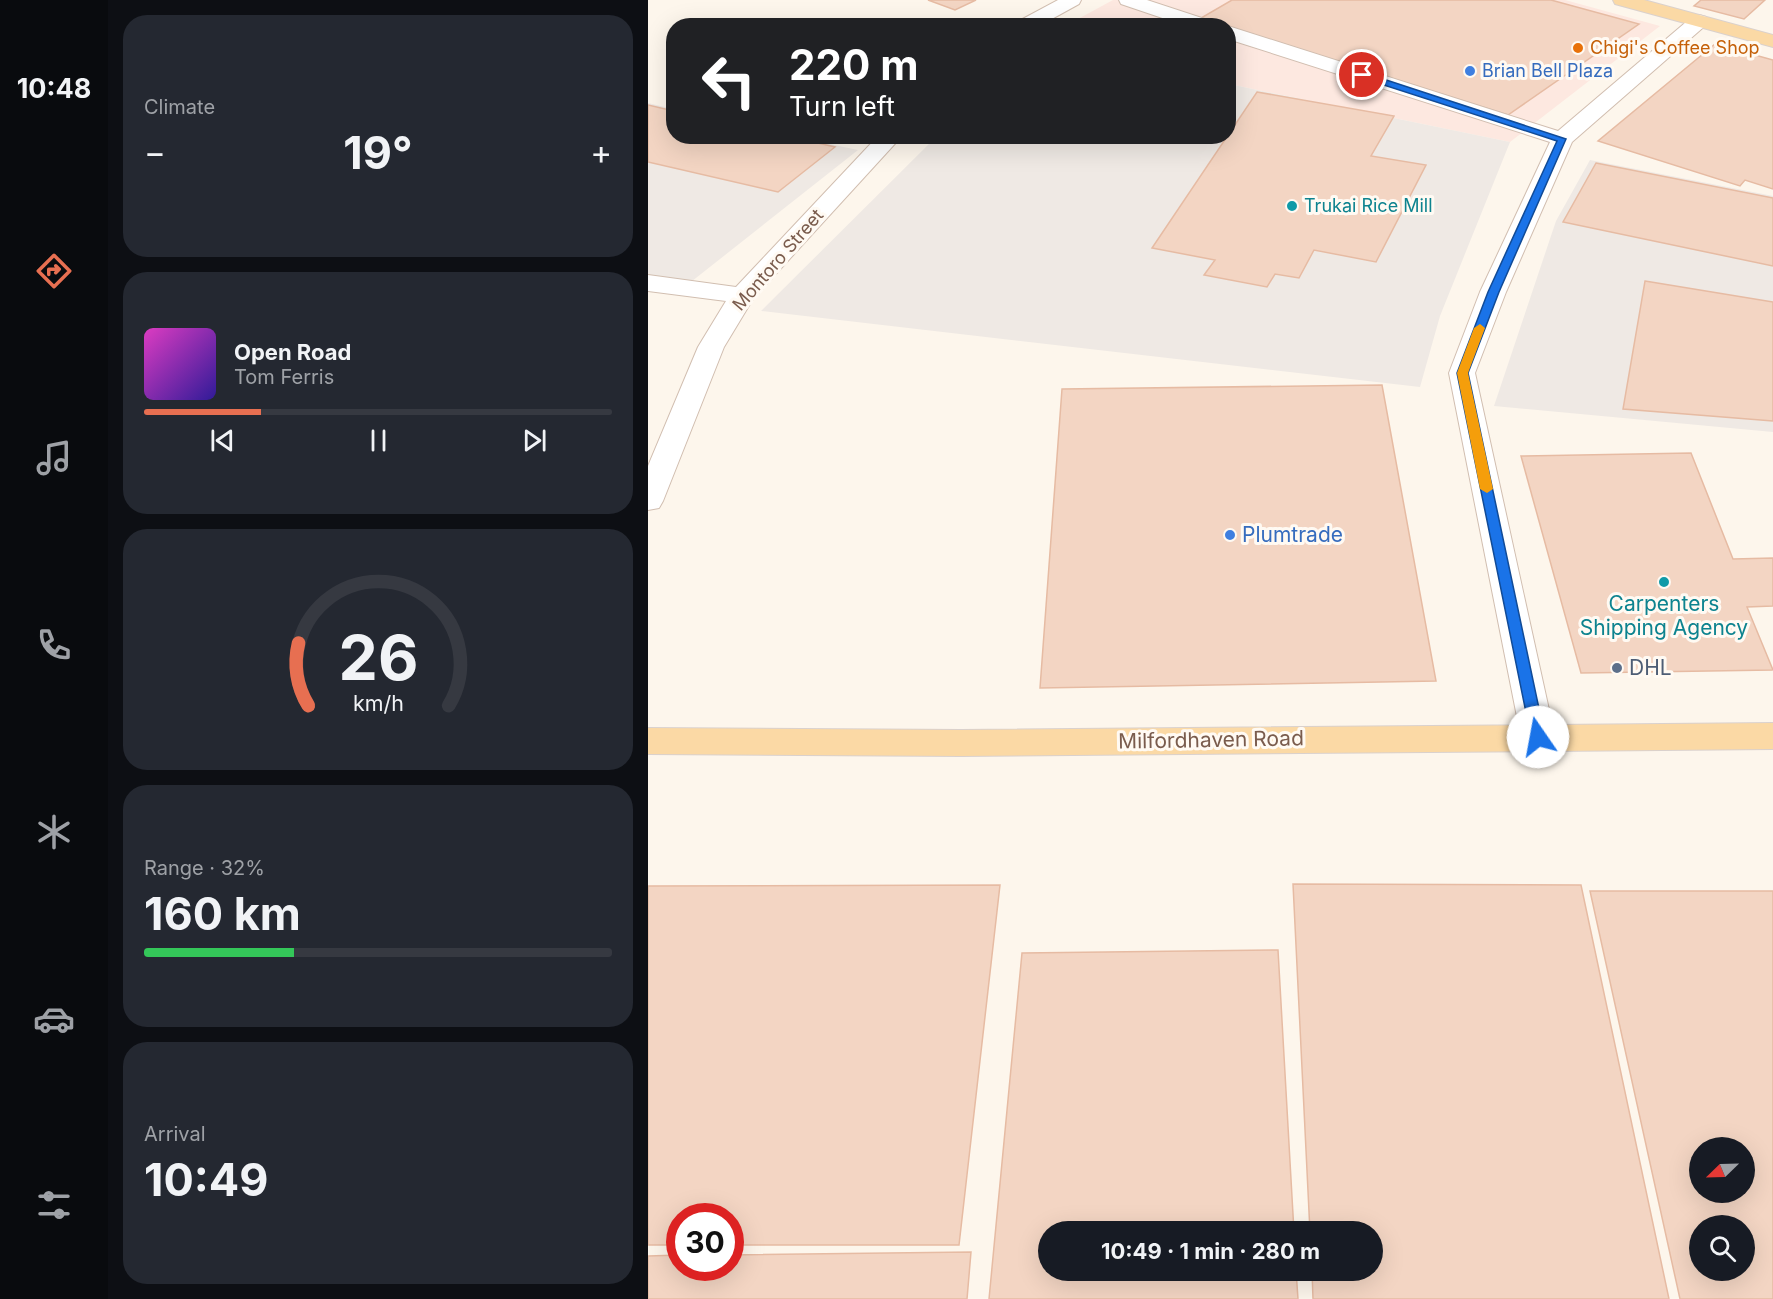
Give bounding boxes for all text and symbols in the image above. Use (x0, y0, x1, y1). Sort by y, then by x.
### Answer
place label: Chigi's Coffee Shop (1590, 37, 1760, 58)
text: 220 m (789, 39, 919, 90)
marker: Chigi's Coffee Shop (1571, 41, 1585, 55)
icon: left (690, 42, 768, 120)
pin (1336, 49, 1387, 100)
icon: arrive (1345, 58, 1378, 91)
place label: Brian Bell Plaza (1482, 60, 1613, 81)
marker: Brian Bell Plaza (1463, 64, 1477, 78)
text: 10:48 (17, 72, 91, 105)
text: Turn left (789, 90, 895, 123)
text: Climate (144, 95, 215, 119)
text: 19° (343, 125, 413, 180)
text: − (144, 132, 166, 172)
text: + (590, 132, 612, 172)
place label: Trukai Rice Mill (1304, 195, 1433, 216)
marker: Trukai Rice Mill (1285, 199, 1299, 213)
street label: Montoro Street (728, 205, 827, 315)
icon: directions (33, 250, 75, 292)
text: Open Road (234, 339, 351, 365)
text: Tom Ferris (234, 365, 334, 389)
icon: previous (206, 424, 239, 457)
icon: pause (362, 424, 395, 457)
icon: next (518, 424, 551, 457)
icon: music (33, 437, 75, 479)
place label: Plumtrade (1242, 522, 1343, 547)
marker: Plumtrade (1223, 528, 1237, 542)
marker: Carpenters Shipping Agency (1657, 575, 1671, 589)
place label: Carpenters Shipping Agency (1580, 591, 1748, 640)
text: 26 (338, 621, 418, 696)
icon: phone (33, 624, 75, 666)
place label: DHL (1629, 655, 1672, 680)
marker: DHL (1610, 661, 1624, 675)
text: km/h (353, 691, 403, 717)
position arrow (1506, 705, 1570, 769)
street label: Milfordhaven Road (1118, 725, 1304, 754)
icon: climate (33, 811, 75, 853)
text: Range · 32% (144, 856, 265, 880)
text: 160 km (144, 886, 301, 941)
icon: car (33, 998, 75, 1040)
text: Arrival (144, 1122, 206, 1146)
north arrow (1689, 1137, 1755, 1203)
map controls (1689, 1137, 1755, 1281)
text: 10:49 (144, 1152, 268, 1207)
icon: filters (33, 1184, 75, 1226)
speed limit sign: 30 (666, 1203, 744, 1281)
button: search (1689, 1215, 1755, 1281)
text: 10:49 · 1 min · 280 m (1101, 1238, 1320, 1264)

